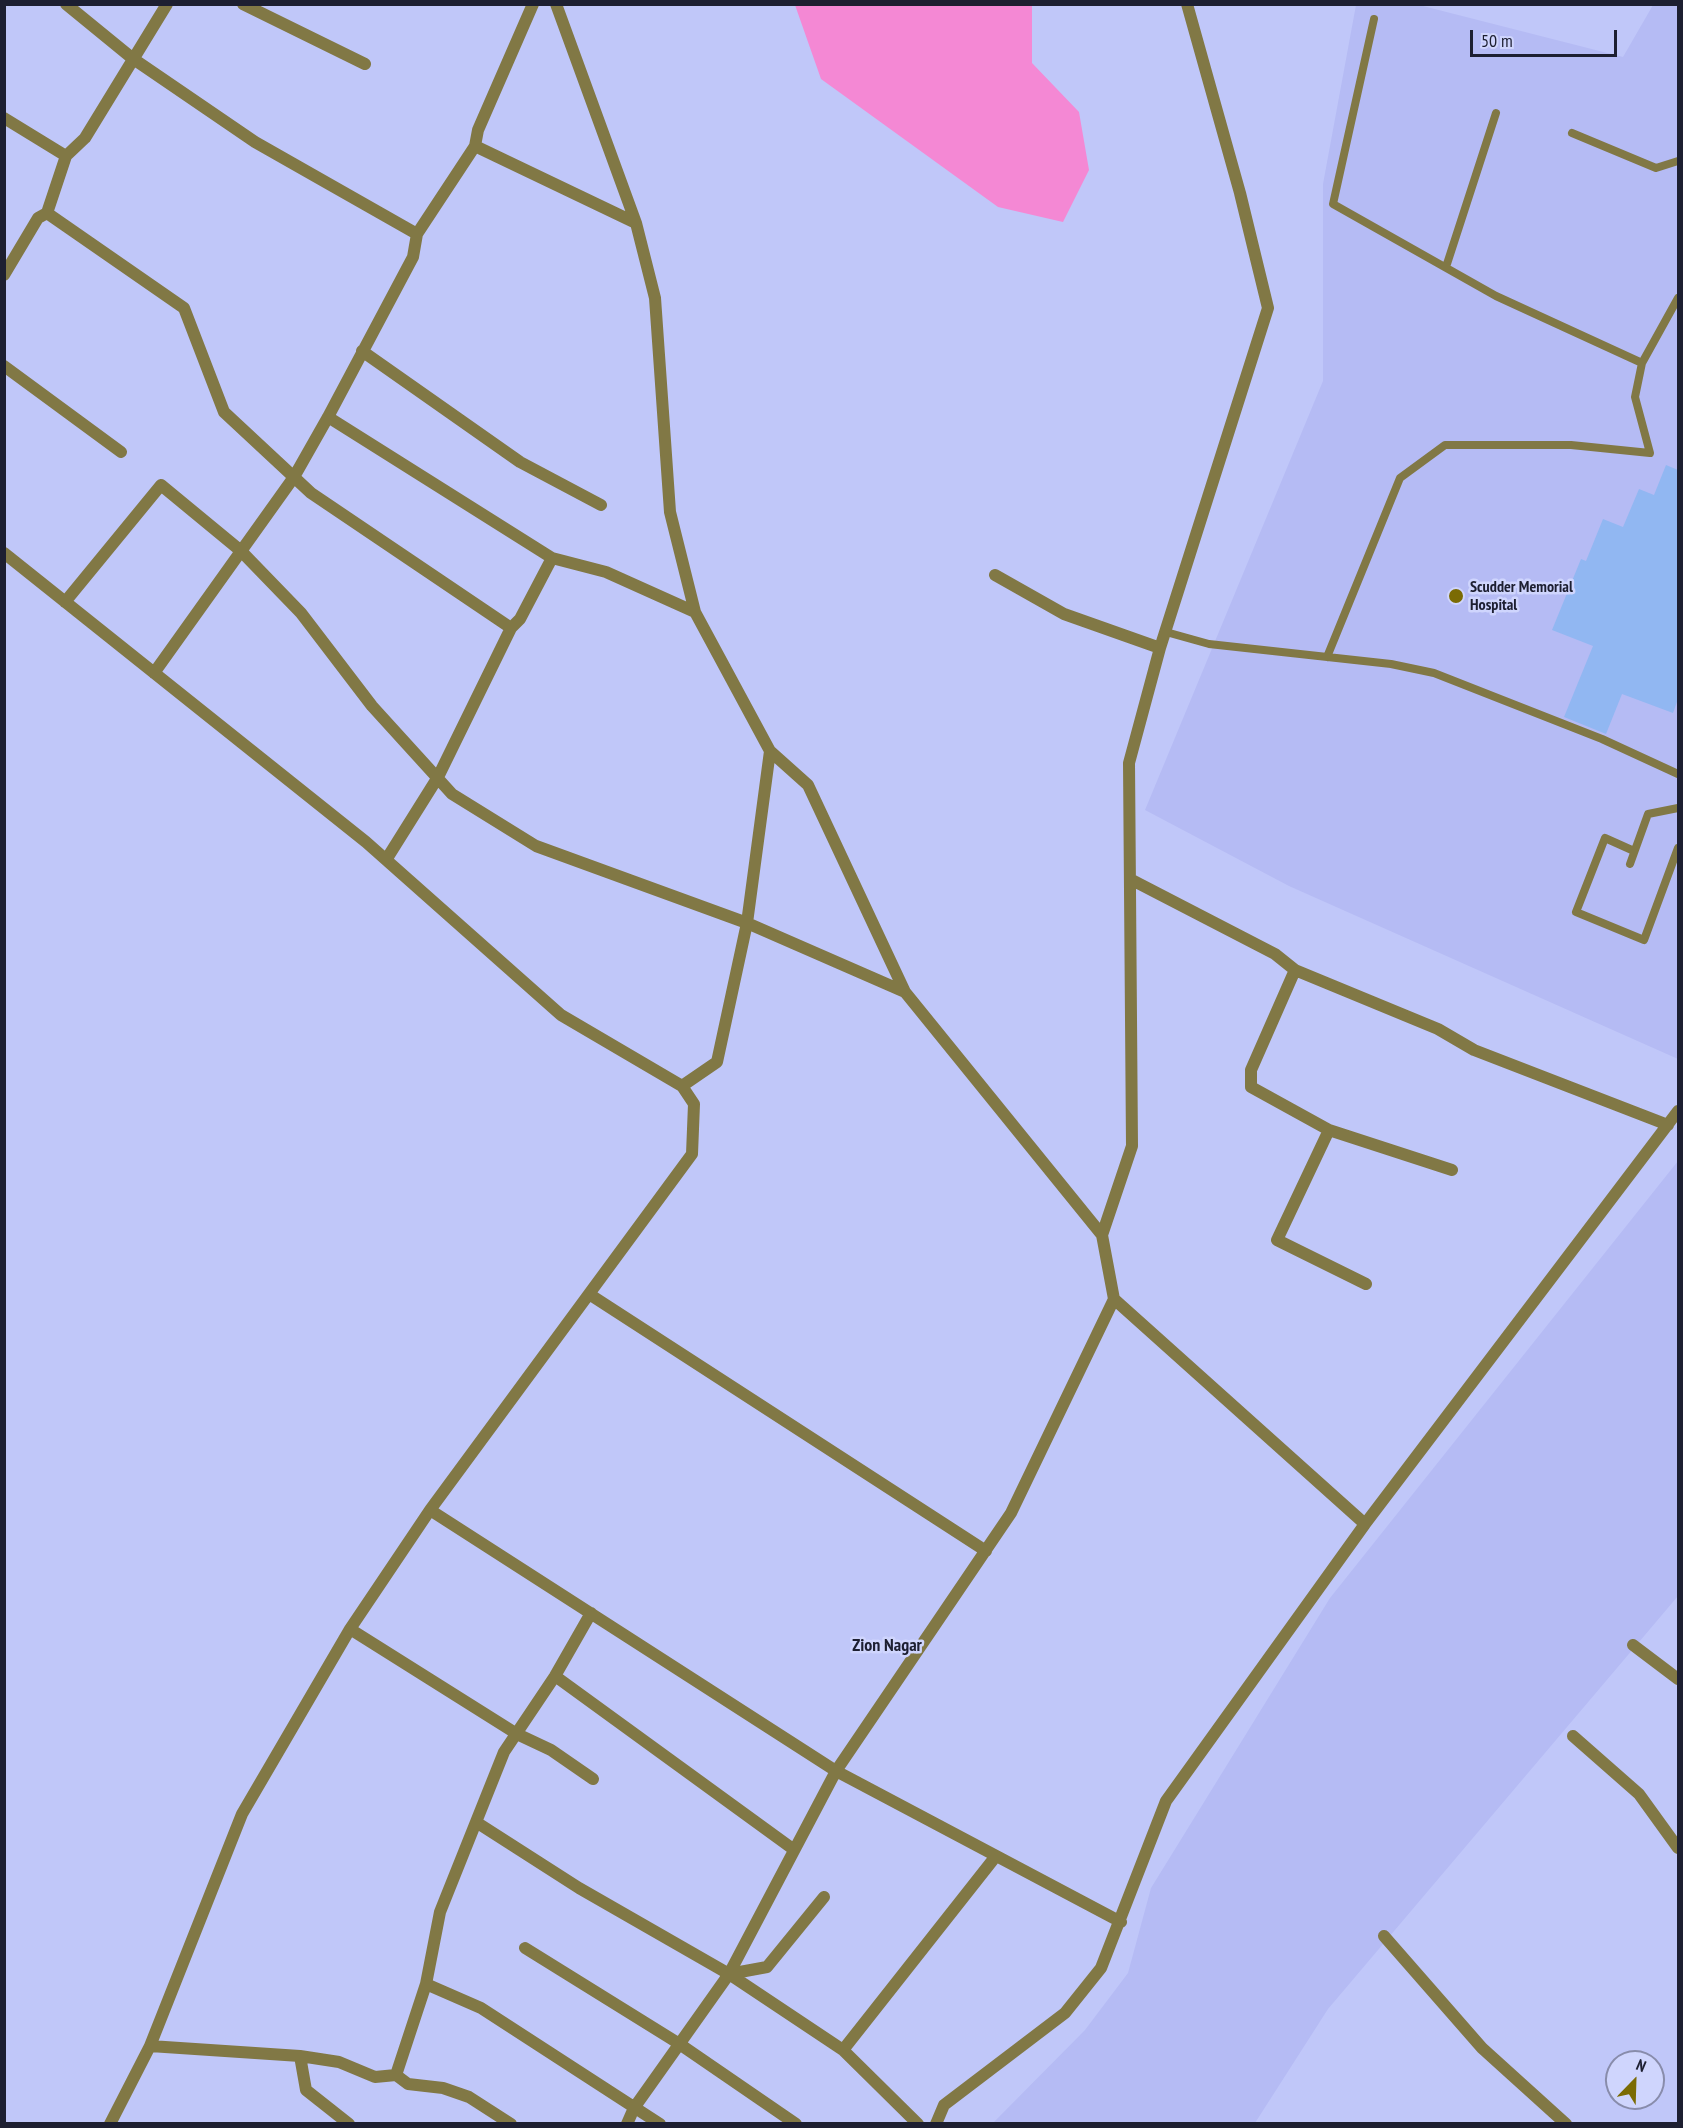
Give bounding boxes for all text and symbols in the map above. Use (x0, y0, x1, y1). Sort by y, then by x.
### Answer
scale bar (1473, 18, 1620, 56)
text: 50 m (1481, 29, 1513, 52)
place label: Scudder Memorial Hospital (1470, 577, 1573, 615)
marker: Scudder Memorial Hospital (1447, 587, 1465, 605)
district label: Zion Nagar (852, 1635, 922, 1657)
north arrow (1605, 2050, 1665, 2110)
text: N (1633, 2054, 1649, 2076)

